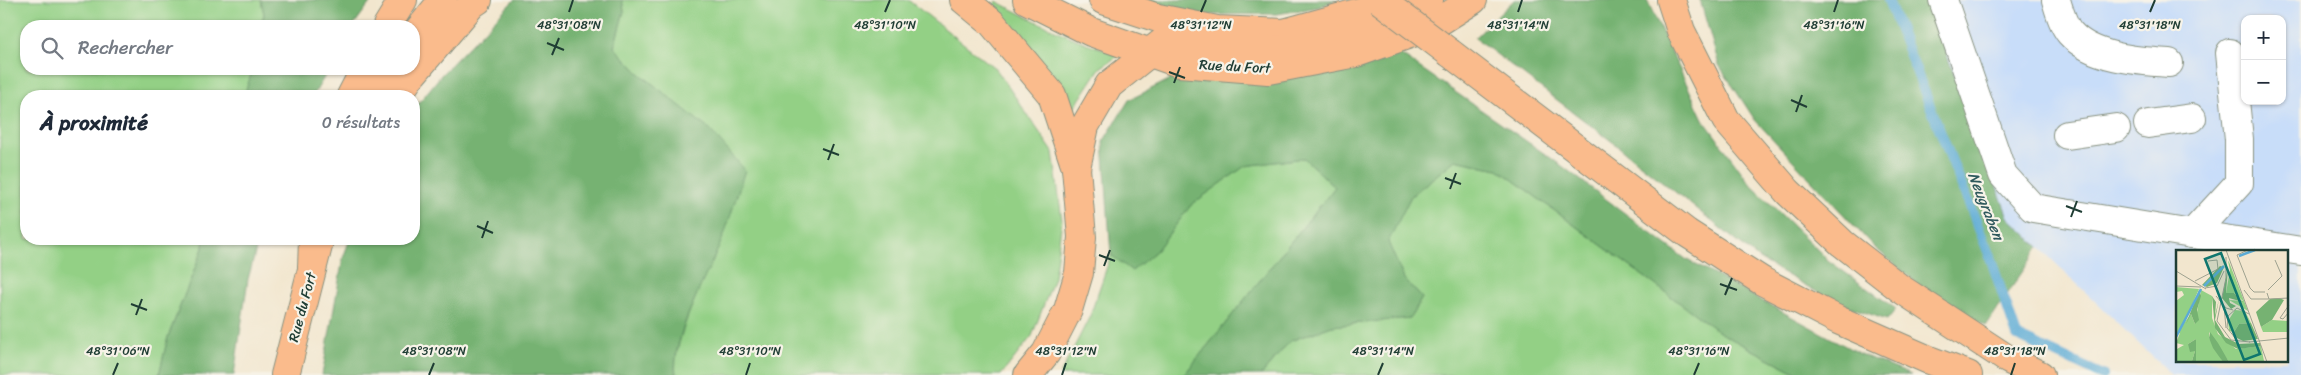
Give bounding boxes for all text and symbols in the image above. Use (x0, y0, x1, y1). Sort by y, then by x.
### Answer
text: 48°31'08"N (537, 14, 602, 36)
text: 48°31'10"N (854, 14, 917, 36)
text: 48°31'12"N (1170, 14, 1232, 36)
text: 48°31'14"N (1487, 14, 1550, 36)
text: 48°31'16"N (1803, 14, 1865, 36)
text: 48°31'18"N (2119, 14, 2182, 36)
map controls (2241, 15, 2286, 105)
button: + (2241, 15, 2286, 60)
search box (20, 20, 420, 75)
text: Rechercher (78, 31, 173, 64)
icon: search (38, 34, 66, 62)
street label: Rue du Fort (1199, 52, 1273, 81)
button: − (2241, 60, 2286, 105)
text: À proximité (40, 104, 148, 142)
text: 0 résultats (322, 108, 400, 137)
water label: Neugraben (1961, 168, 2012, 246)
inset map (2176, 250, 2288, 362)
street label: Rue du Fort (281, 268, 324, 345)
text: 48°31'06"N (86, 340, 151, 362)
text: 48°31'08"N (402, 340, 467, 362)
text: 48°31'10"N (719, 340, 782, 362)
text: 48°31'12"N (1035, 340, 1097, 362)
text: 48°31'14"N (1352, 340, 1415, 362)
text: 48°31'16"N (1668, 340, 1730, 362)
text: 48°31'18"N (1984, 340, 2047, 362)

